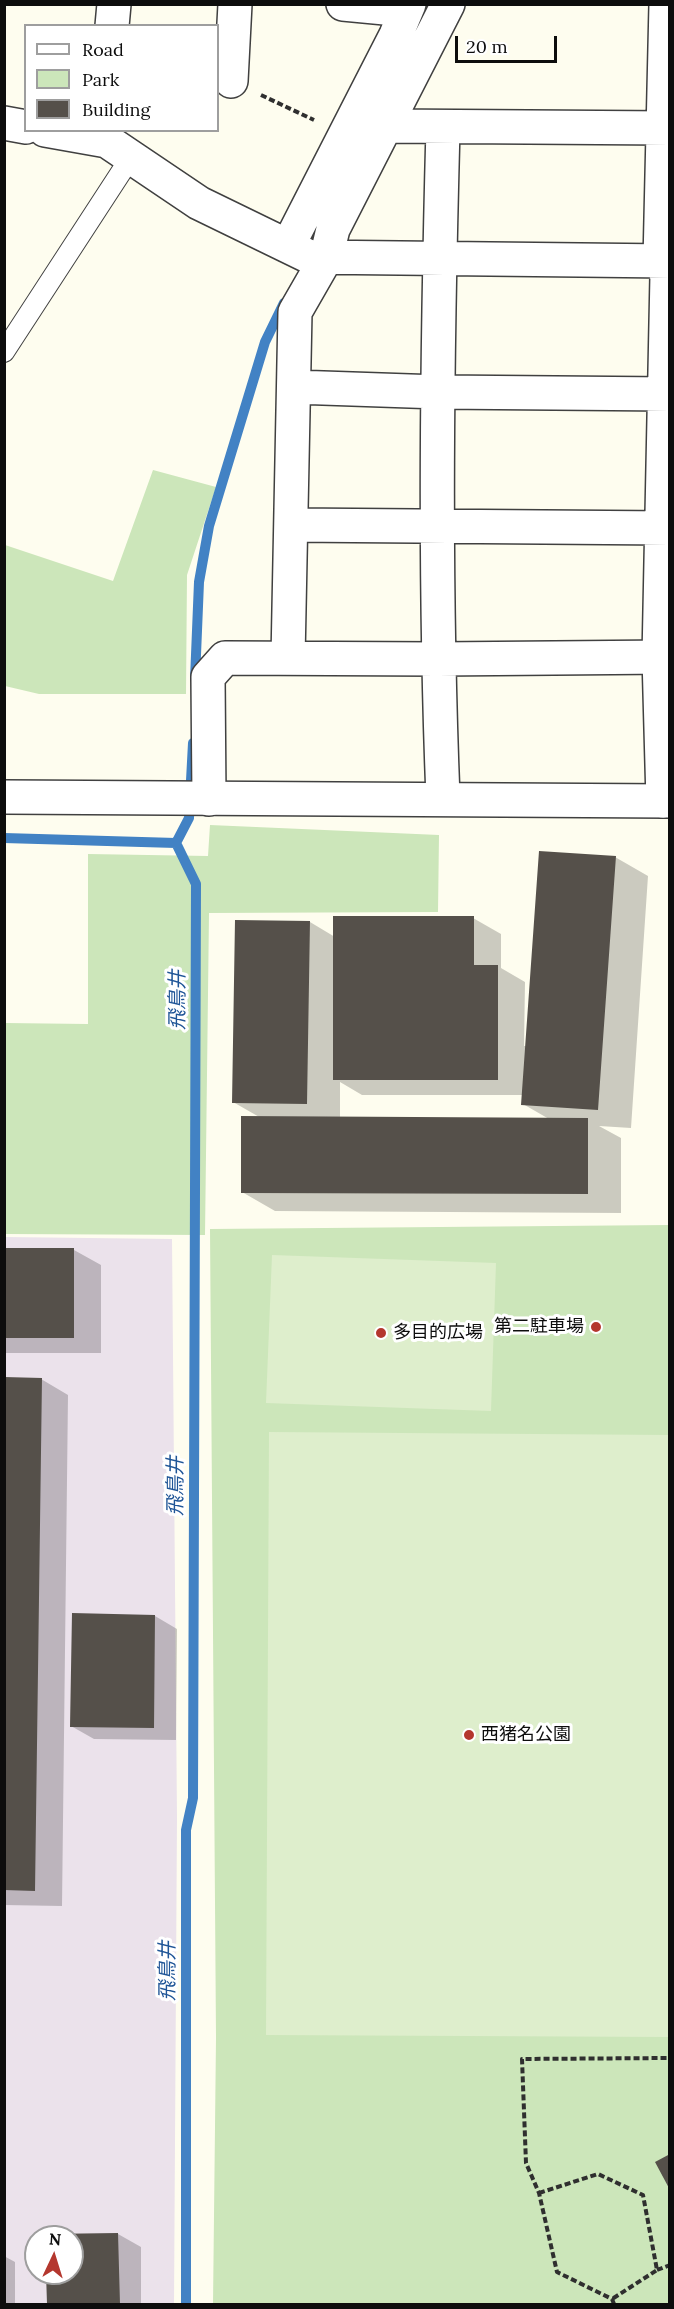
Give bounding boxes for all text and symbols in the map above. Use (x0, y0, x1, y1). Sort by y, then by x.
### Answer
legend (24, 24, 219, 132)
scale bar (458, 24, 560, 62)
text: 20 m (466, 35, 508, 58)
text: Road (82, 38, 124, 61)
text: Park (82, 68, 119, 91)
text: Building (82, 98, 150, 121)
water label: 飛鳥井 (166, 970, 190, 1030)
place label: 第二駐車場 (494, 1316, 584, 1338)
marker: 第二駐車場 (589, 1320, 603, 1334)
place label: 多目的広場 (393, 1322, 483, 1344)
marker: 多目的広場 (374, 1326, 388, 1340)
water label: 飛鳥井 (164, 1456, 188, 1516)
place label: 西猪名公園 (481, 1724, 571, 1746)
marker: 西猪名公園 (462, 1728, 476, 1742)
water label: 飛鳥井 (156, 1941, 180, 2001)
north arrow (24, 2225, 84, 2285)
text: N (48, 2229, 62, 2249)

